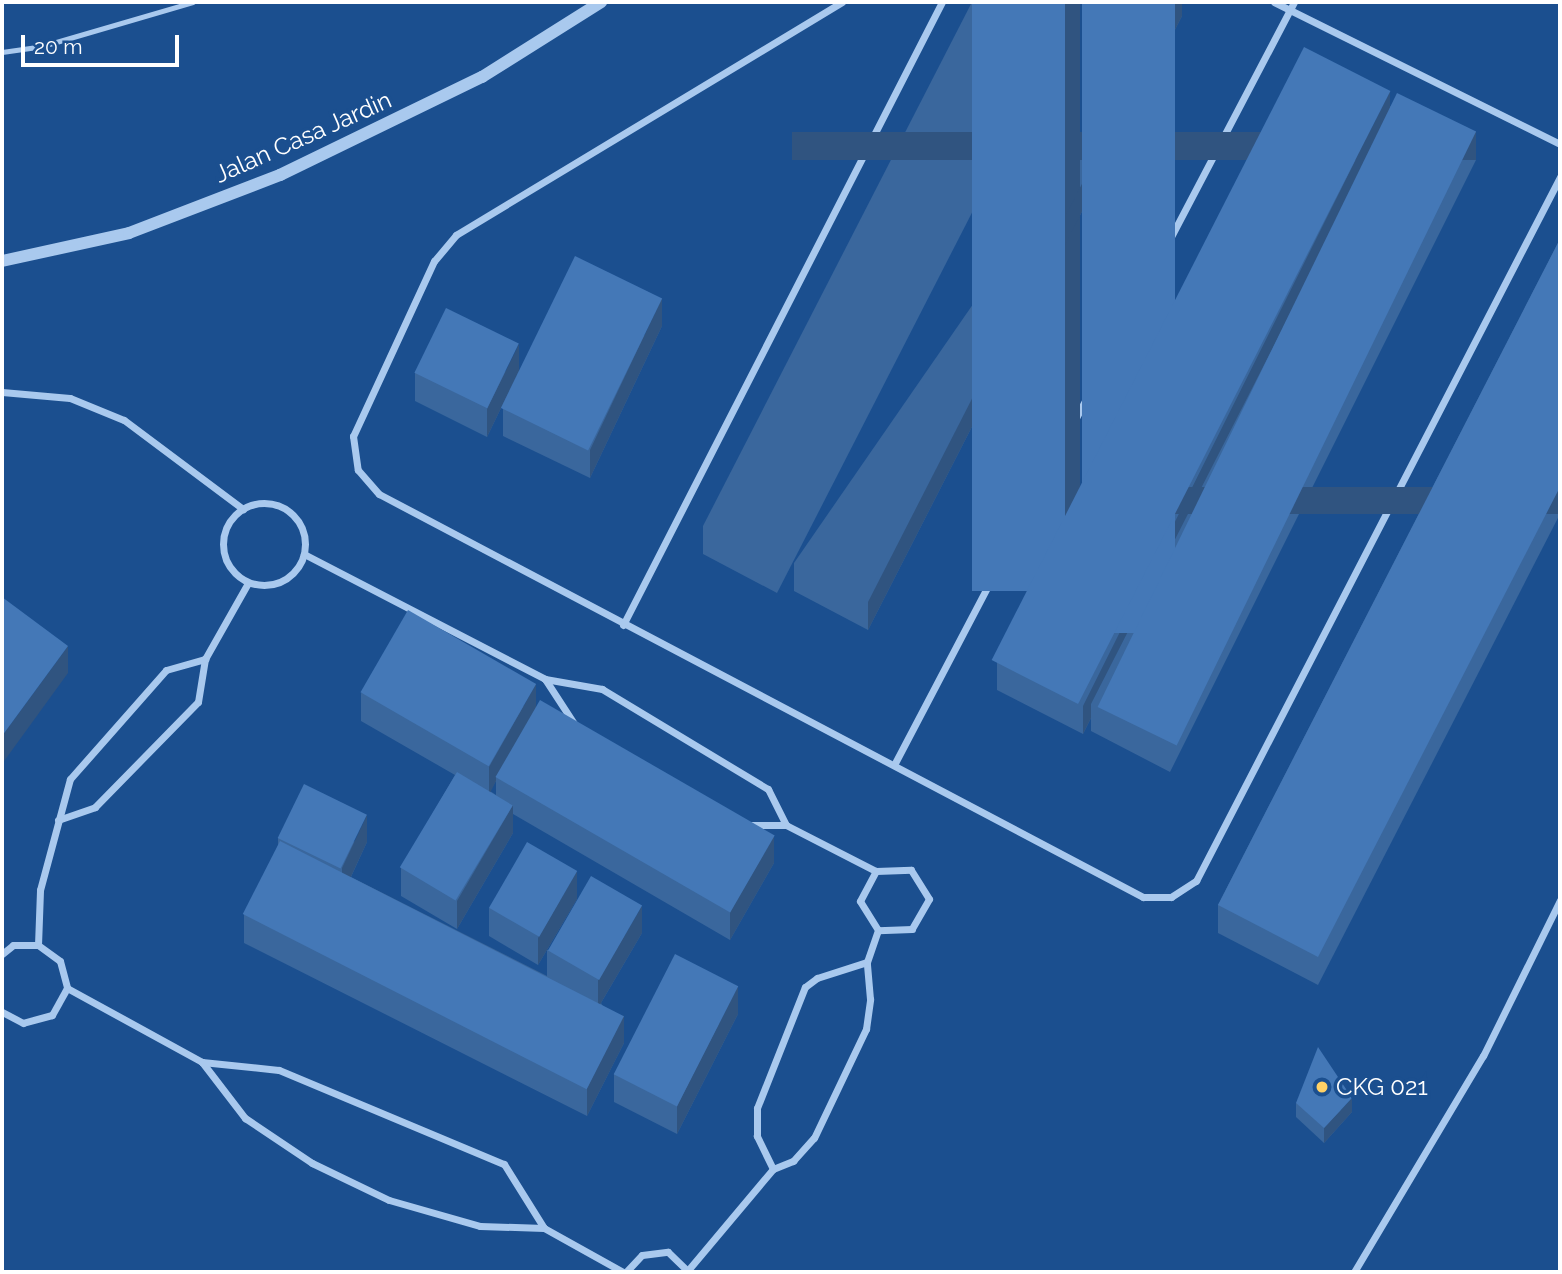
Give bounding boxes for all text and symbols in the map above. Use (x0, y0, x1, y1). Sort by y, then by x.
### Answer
scale bar (24, 21, 182, 65)
text: 20 m (34, 34, 82, 59)
street label: Jalan Casa Jardin (210, 85, 396, 189)
place label: CKG 021 (1336, 1073, 1428, 1101)
marker: CKG 021 (1314, 1079, 1330, 1095)

